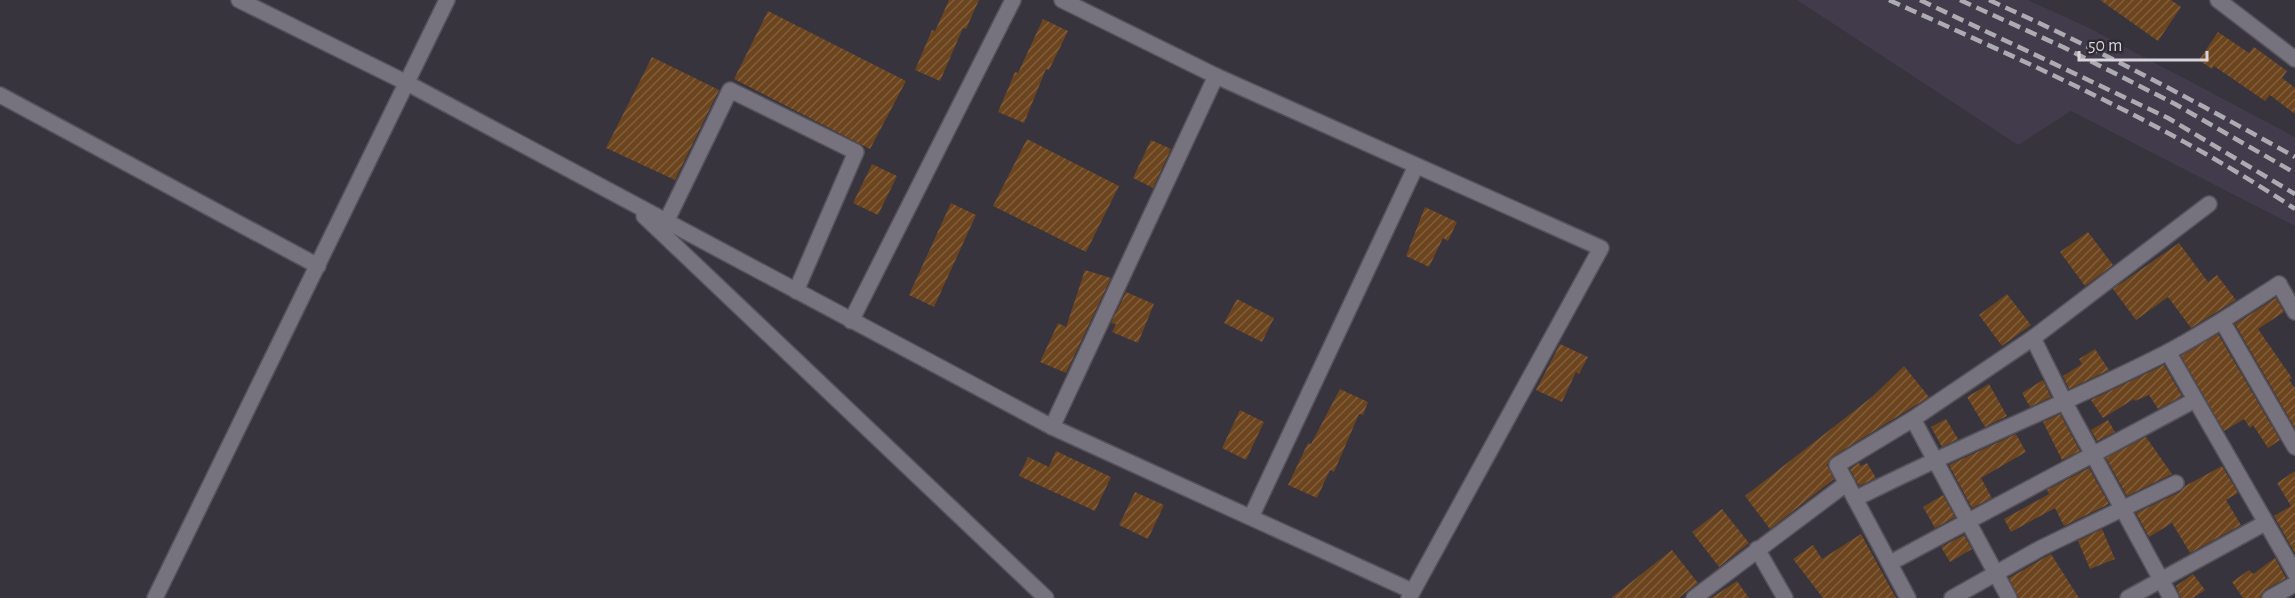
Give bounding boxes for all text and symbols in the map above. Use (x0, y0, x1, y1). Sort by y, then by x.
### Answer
scale bar (2079, 24, 2206, 62)
text: 50 m (2088, 37, 2122, 55)

